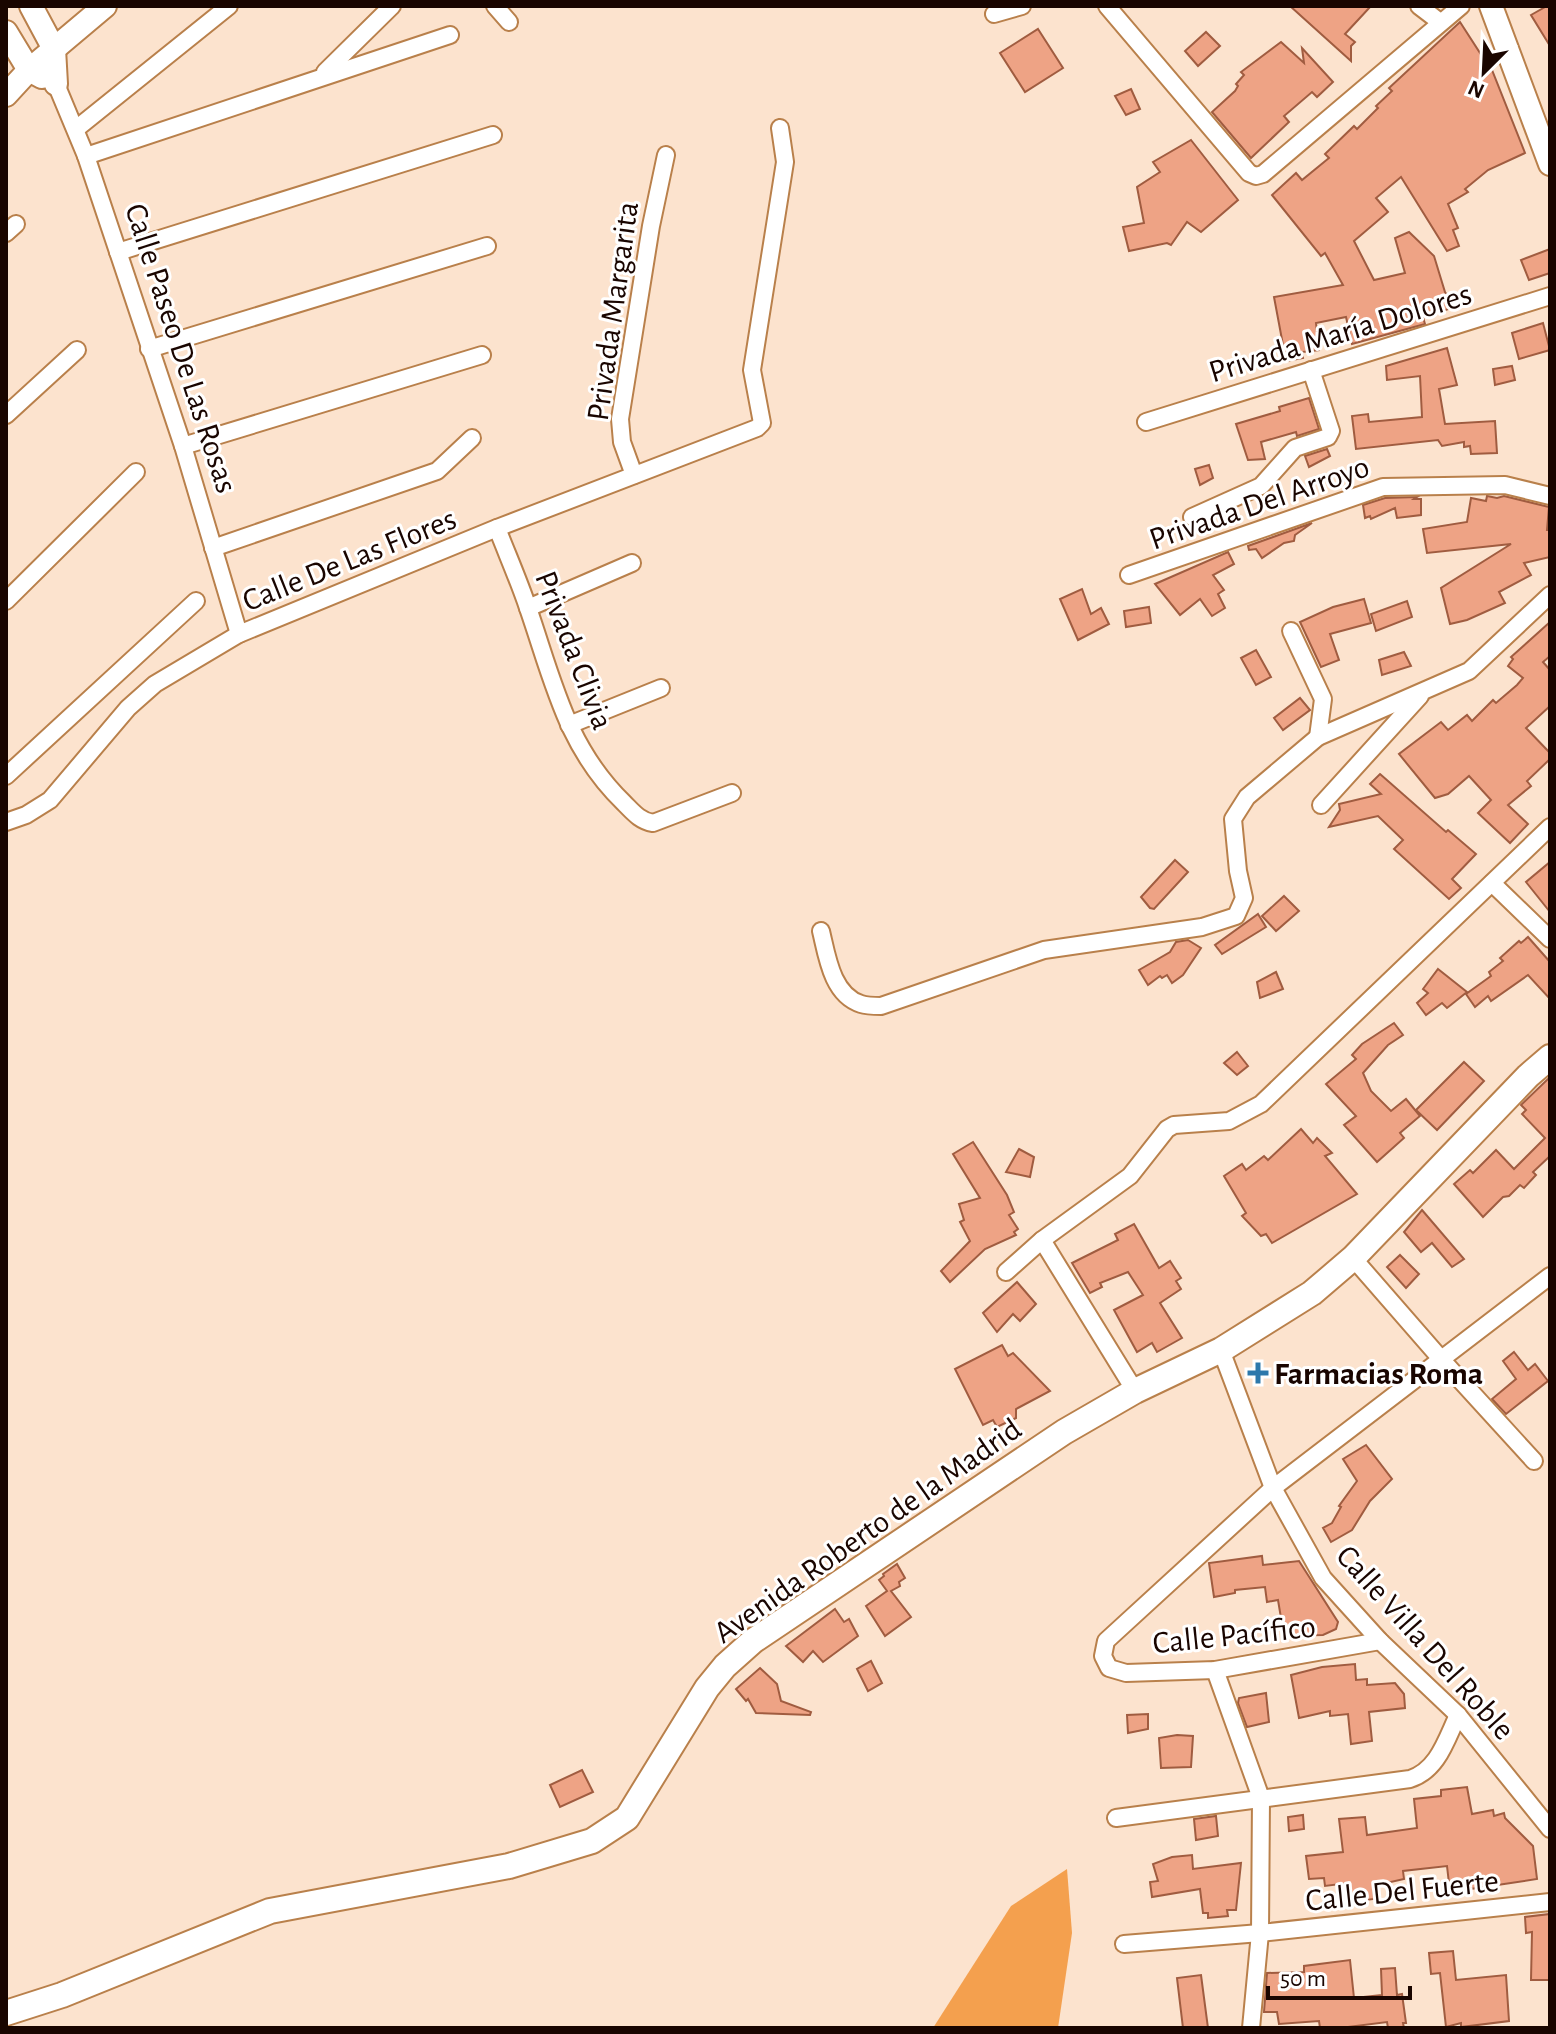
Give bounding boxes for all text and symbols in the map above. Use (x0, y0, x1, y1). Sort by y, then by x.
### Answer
north arrow (1444, 32, 1524, 112)
text: N (1465, 76, 1488, 103)
street label: Privada Margarita (582, 199, 644, 423)
street label: Calle Paseo De Las Rosas (119, 200, 243, 497)
street label: Privada María Dolores (1205, 278, 1475, 388)
street label: Privada Del Arroyo (1145, 450, 1373, 556)
street label: Calle De Las Flores (238, 503, 461, 617)
street label: Privada Clivia (529, 567, 619, 734)
place label: Farmacias Roma (1274, 1358, 1483, 1390)
marker: Farmacias Roma (1249, 1364, 1267, 1382)
street label: Avenida Roberto de la Madrid (708, 1413, 1027, 1649)
street label: Calle Villa Del Roble (1330, 1539, 1520, 1746)
street label: Calle Pacífico (1151, 1611, 1317, 1659)
street label: Calle Del Fuerte (1304, 1865, 1500, 1917)
scale bar (1268, 1950, 1410, 2000)
text: 50 m (1280, 1967, 1326, 1991)

